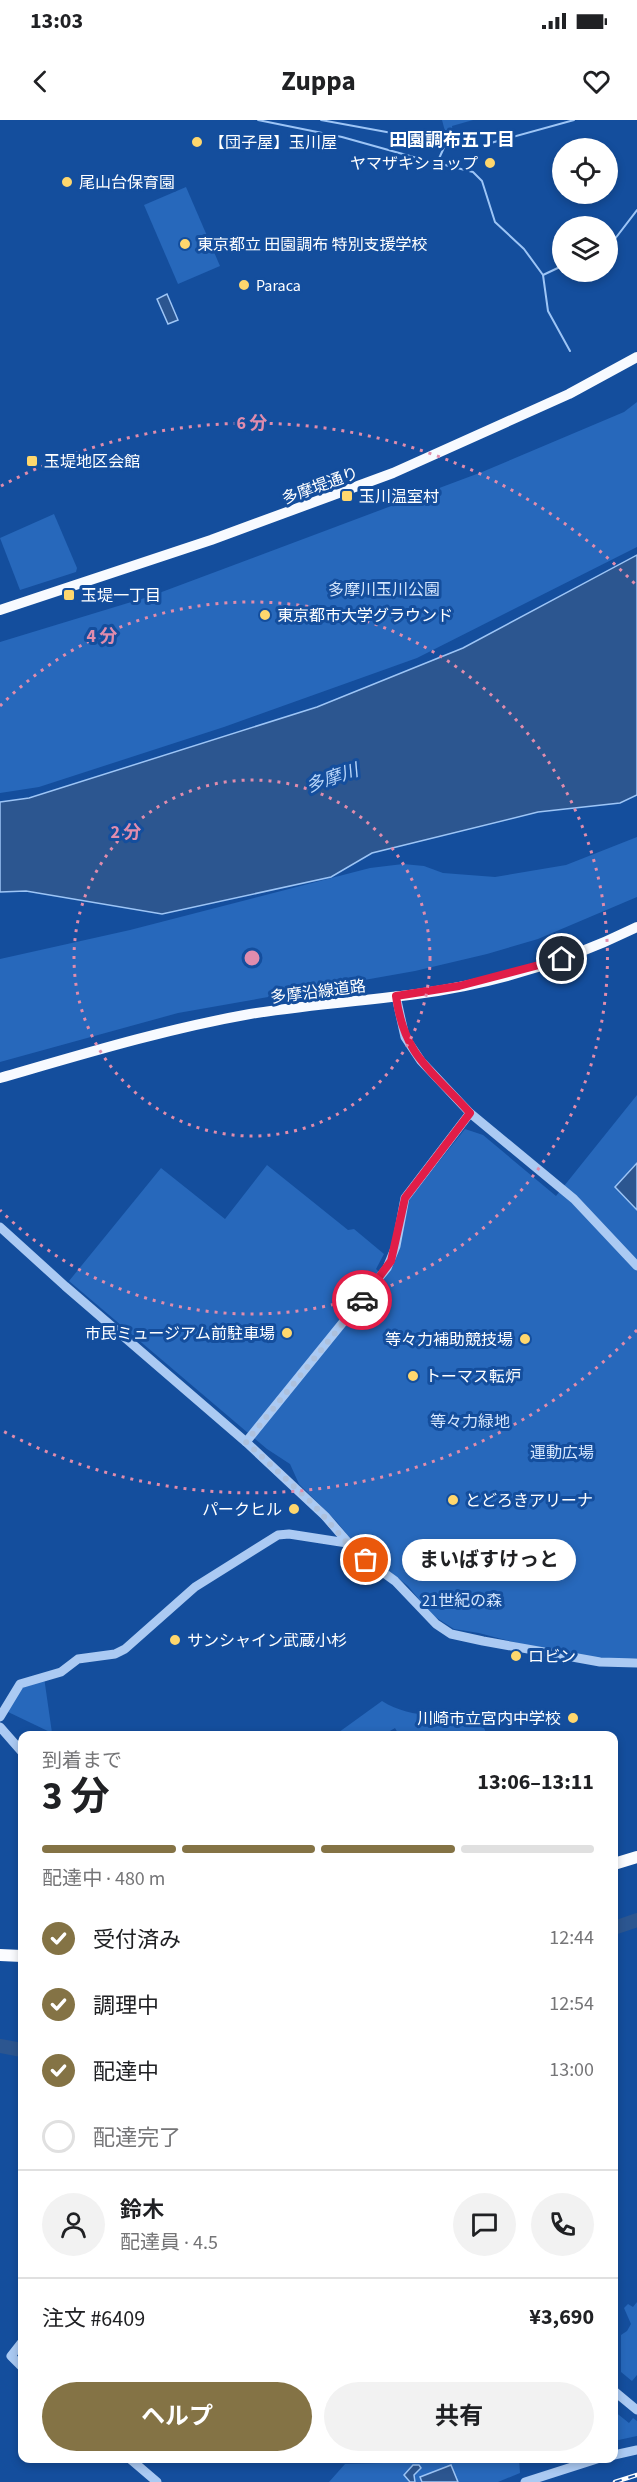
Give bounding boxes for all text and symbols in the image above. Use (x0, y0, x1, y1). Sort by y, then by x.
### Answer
text: 13:03 (30, 5, 83, 37)
text: Zuppa (281, 62, 356, 101)
icon: back (24, 65, 57, 98)
icon: heart (580, 65, 613, 98)
district label: 田園調布五丁目 (389, 128, 515, 153)
place label: 【団子屋】玉川屋 (209, 132, 337, 154)
marker: 【団子屋】玉川屋 (190, 135, 204, 149)
map controls (552, 138, 618, 282)
button: locate (552, 138, 618, 204)
place label: ヤマザキショップ (350, 153, 478, 175)
marker: ヤマザキショップ (483, 156, 497, 170)
place label: 尾山台保育園 (79, 172, 175, 194)
marker: 尾山台保育園 (60, 175, 74, 189)
button: layers (552, 216, 618, 282)
place label: 東京都立 田園調布 特別支援学校 (197, 234, 427, 256)
marker: 東京都立 田園調布 特別支援学校 (178, 237, 192, 251)
place label: Paraca (256, 275, 301, 297)
marker: Paraca (237, 278, 251, 292)
text: 6 分 (236, 411, 268, 436)
place label: 玉堤地区会館 (44, 451, 140, 473)
marker: 玉堤地区会館 (25, 454, 39, 468)
street label: 多摩堤通り (279, 462, 362, 510)
place label: 玉川温室村 (359, 486, 439, 508)
marker: 玉川温室村 (340, 489, 354, 503)
park label: 多摩川玉川公園 (328, 579, 440, 601)
place label: 玉堤一丁目 (81, 585, 161, 607)
marker: 玉堤一丁目 (62, 588, 76, 602)
place label: 東京都市大学グラウンド (277, 605, 453, 627)
marker: 東京都市大学グラウンド (258, 608, 272, 622)
text: 4 分 (86, 624, 118, 649)
water label: 多摩川 (303, 757, 364, 799)
text: 2 分 (110, 820, 142, 845)
pin (536, 933, 587, 984)
icon: home (545, 942, 578, 975)
centre of rings (242, 948, 262, 968)
street label: 多摩沿線道路 (269, 975, 367, 1009)
courier (332, 1270, 392, 1330)
icon: car (346, 1284, 379, 1317)
place label: 市民ミュージアム前駐車場 (84, 1323, 275, 1345)
marker: 市民ミュージアム前駐車場 (280, 1326, 294, 1340)
place label: 等々力補助競技場 (385, 1329, 513, 1351)
marker: 等々力補助競技場 (518, 1332, 532, 1346)
place label: トーマス転炉 (425, 1366, 521, 1388)
marker: トーマス転炉 (406, 1369, 420, 1383)
park label: 等々力緑地 (430, 1411, 510, 1433)
park label: 運動広場 (530, 1442, 594, 1464)
place label: とどろきアリーナ (465, 1490, 593, 1512)
marker: とどろきアリーナ (446, 1493, 460, 1507)
place label: パークヒル (202, 1499, 282, 1521)
marker: パークヒル (287, 1502, 301, 1516)
pin (340, 1534, 391, 1585)
callout: まいばすけっと (402, 1539, 576, 1581)
icon: bag (349, 1543, 382, 1576)
text: まいばすけっと (419, 1546, 559, 1574)
park label: 21世紀の森 (422, 1590, 502, 1612)
place label: サンシャイン武蔵小杉 (187, 1630, 347, 1652)
marker: サンシャイン武蔵小杉 (168, 1633, 182, 1647)
place label: ロビン (528, 1646, 576, 1668)
marker: ロビン (509, 1649, 523, 1663)
place label: 川崎市立宮内中学校 (417, 1708, 561, 1730)
marker: 川崎市立宮内中学校 (566, 1711, 580, 1725)
text: 到着まで (42, 1747, 122, 1775)
text: 13:06–13:11 (477, 1766, 594, 1798)
text: 3 分 (42, 1769, 109, 1825)
text: 配達中 · 480 m (42, 1865, 165, 1893)
icon: check (42, 1922, 75, 1955)
text: 受付済み (93, 1924, 181, 1956)
text: 12:44 (549, 1924, 594, 1952)
icon: check (42, 1988, 75, 2021)
text: 調理中 (93, 1990, 159, 2022)
text: 12:54 (549, 1990, 594, 2018)
icon: check (42, 2054, 75, 2087)
text: 配達中 (93, 2056, 159, 2088)
text: 13:00 (549, 2056, 594, 2084)
text: 配達完了 (93, 2122, 181, 2154)
button: person (42, 2193, 105, 2256)
button: chat (453, 2193, 516, 2256)
button: phone (531, 2193, 594, 2256)
text: 鈴木 (120, 2194, 164, 2226)
text: 配達員 · 4.5 (120, 2229, 218, 2257)
text: ¥3,690 (529, 2301, 594, 2333)
text: 注文 #6409 (42, 2303, 145, 2335)
button: ヘルプ (42, 2382, 312, 2451)
button: 共有 (324, 2382, 594, 2451)

